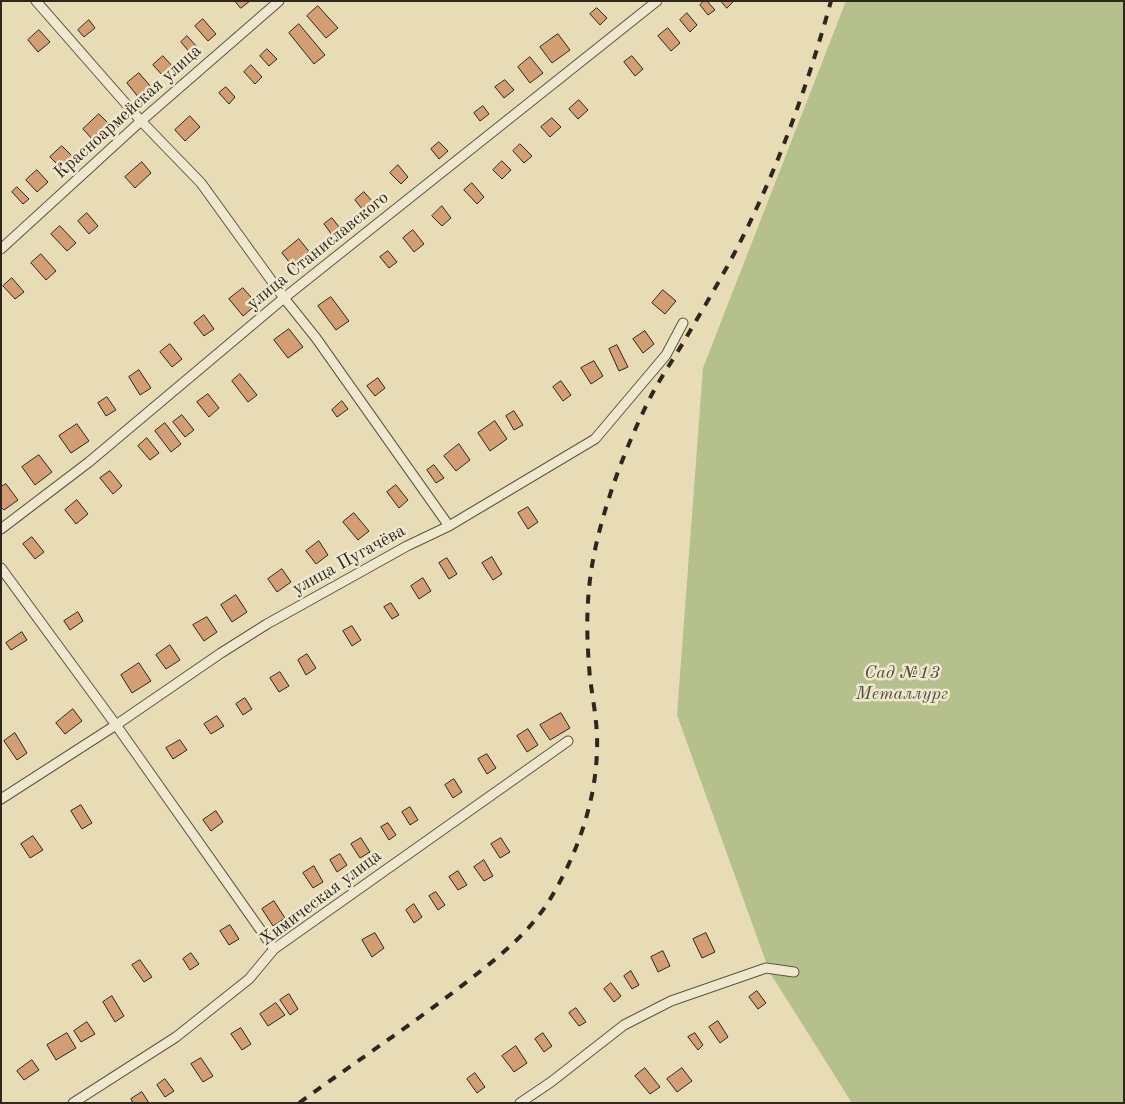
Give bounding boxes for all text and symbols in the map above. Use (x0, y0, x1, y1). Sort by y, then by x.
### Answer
street label: Красноармейская улица (50, 40, 206, 184)
street label: улица Станиславского (243, 187, 393, 315)
street label: улица Пугачёва (289, 520, 409, 600)
park label: Сад №13 Металлург (856, 662, 948, 704)
street label: Химическая улица (256, 845, 386, 951)

